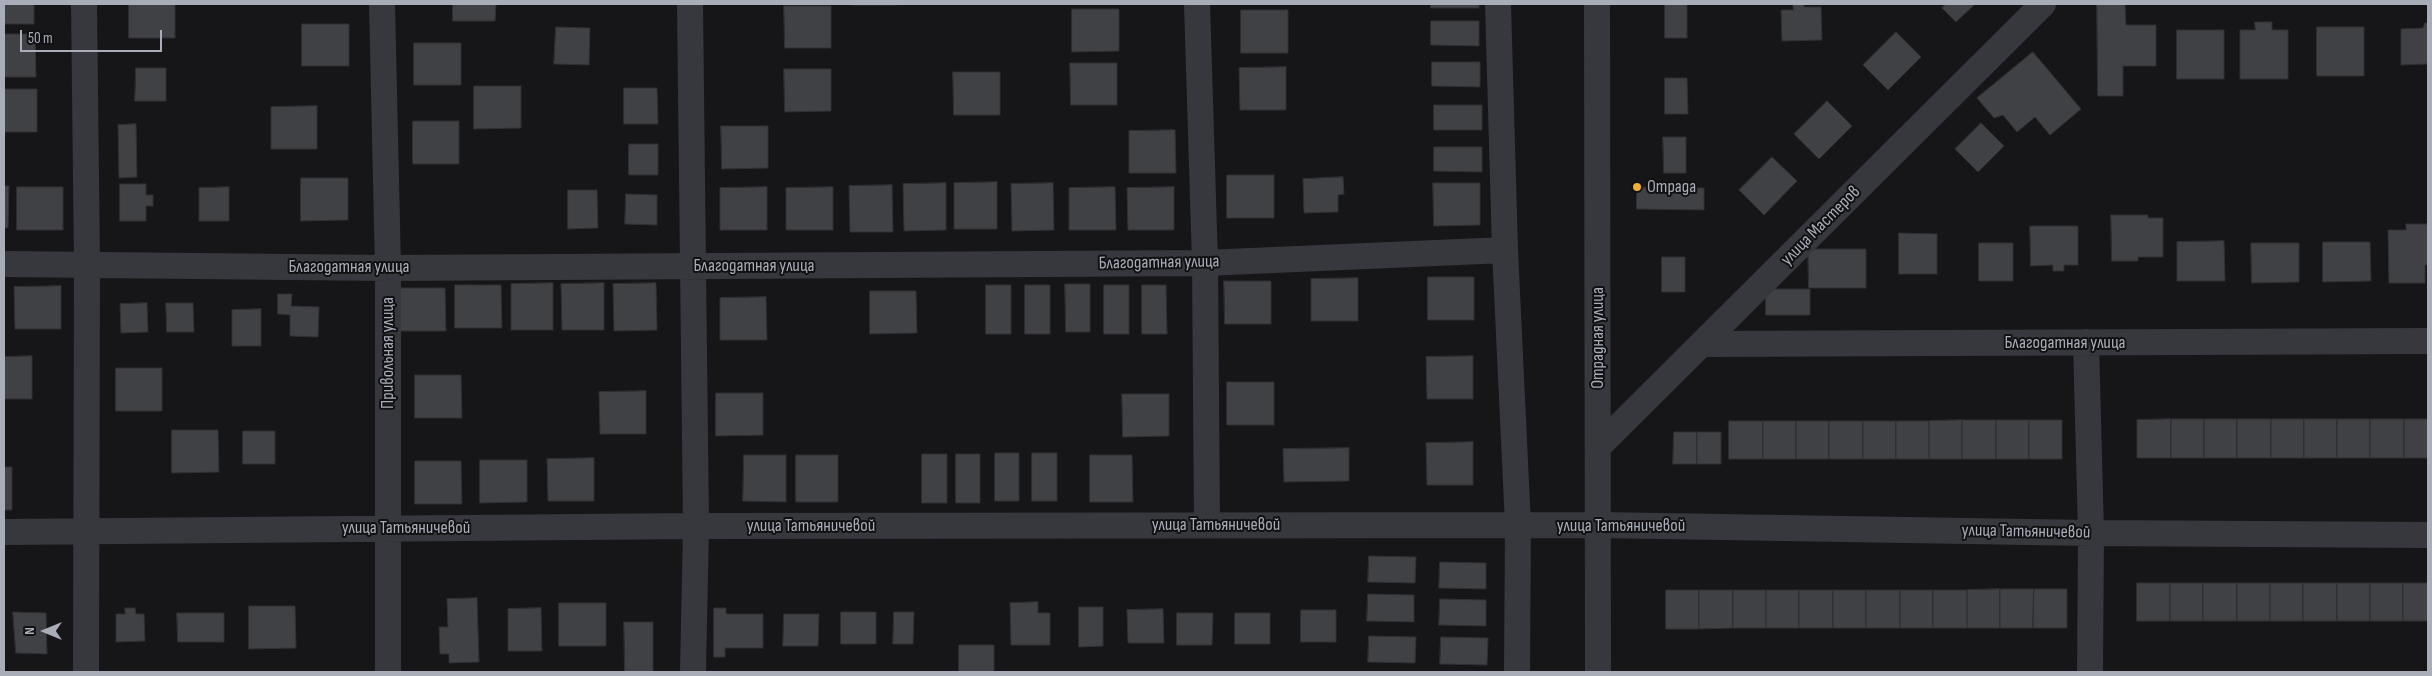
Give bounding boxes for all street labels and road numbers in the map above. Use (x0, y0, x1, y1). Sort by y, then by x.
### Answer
street label: улица Мастеров (1777, 182, 1865, 270)
street label: Благодатная улица (1098, 251, 1220, 275)
street label: Благодатная улица (694, 255, 814, 277)
street label: Благодатная улица (289, 256, 409, 278)
street label: Отрадная улица (1587, 287, 1609, 389)
street label: Привольная улица (377, 297, 399, 409)
street label: Благодатная улица (2005, 332, 2125, 354)
street label: улица Татьяничевой (1152, 514, 1280, 536)
street label: улица Татьяничевой (747, 515, 875, 537)
street label: улица Татьяничевой (1557, 515, 1685, 537)
street label: улица Татьяничевой (342, 517, 470, 539)
street label: улица Татьяничевой (1961, 520, 2091, 544)

